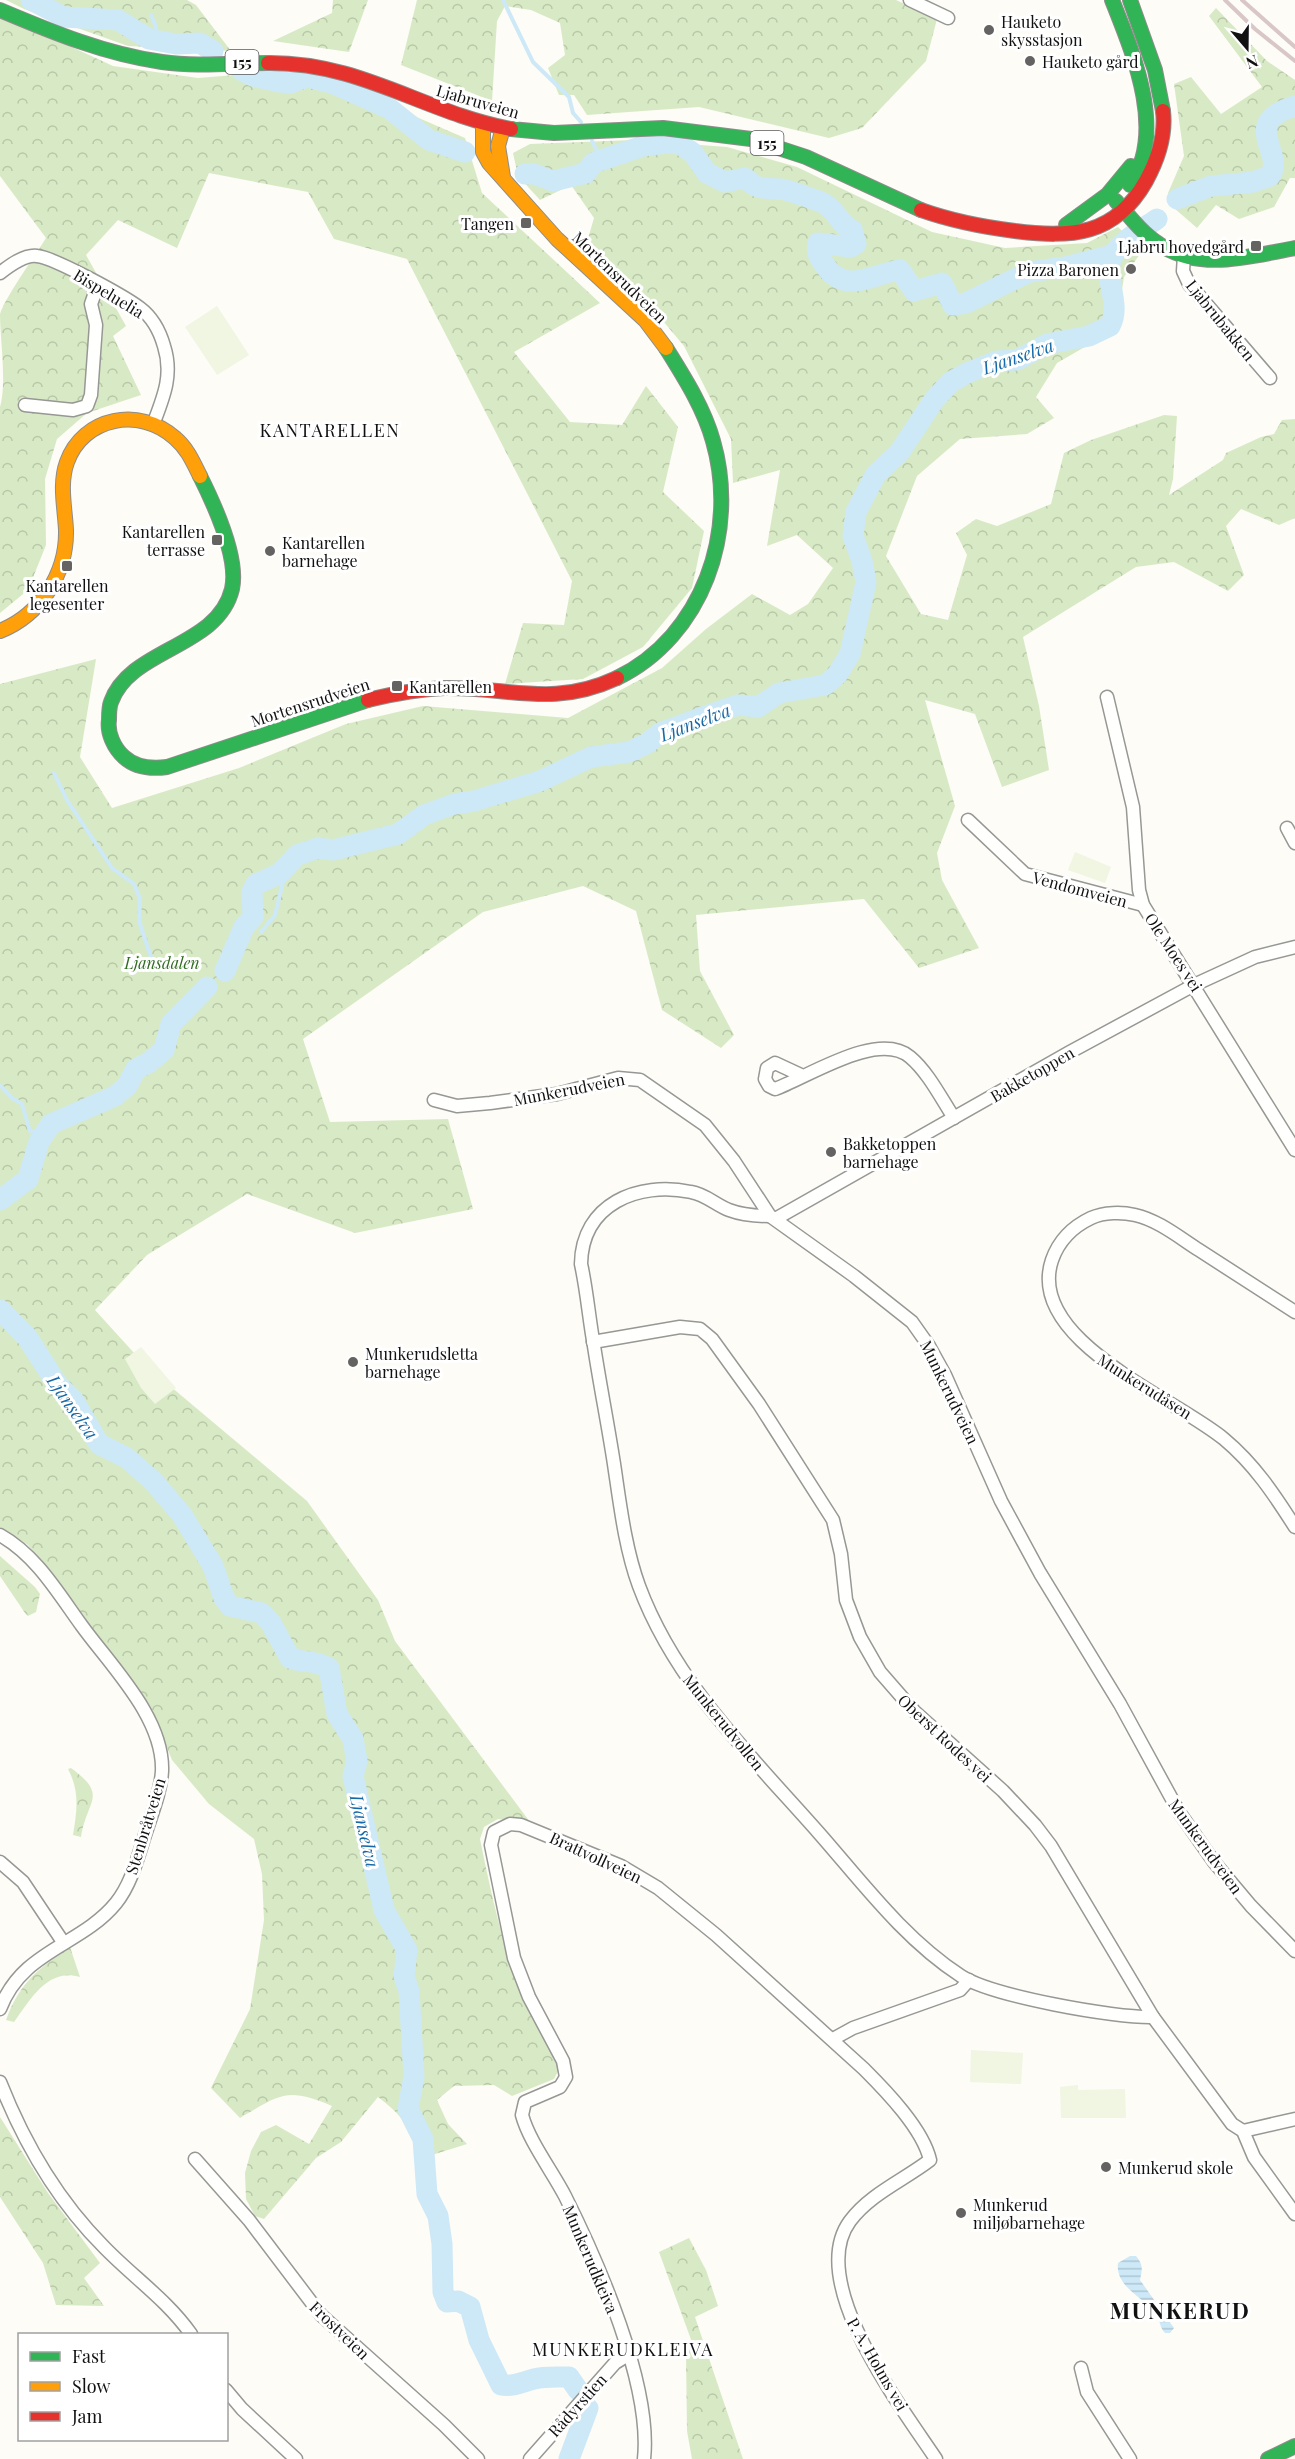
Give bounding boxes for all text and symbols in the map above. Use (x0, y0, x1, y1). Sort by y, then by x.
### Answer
place label: Hauketo skysstasjon (1001, 11, 1083, 50)
north arrow (1217, 18, 1277, 78)
marker: Hauketo skysstasjon (982, 23, 996, 37)
road number: 155 (226, 50, 258, 74)
place label: Hauketo gård (1042, 51, 1139, 72)
text: N (1243, 51, 1261, 75)
marker: Hauketo gård (1023, 54, 1037, 68)
street label: Ljabruveien (434, 79, 522, 123)
road number: 155 (750, 131, 783, 155)
place label: Tangen (461, 213, 514, 234)
marker: Tangen (519, 216, 533, 230)
street label: Mortensrudveien (568, 226, 672, 328)
place label: Ljabru hovedgård (1118, 236, 1244, 257)
marker: Ljabru hovedgård (1249, 239, 1263, 253)
place label: Pizza Baronen (1017, 259, 1119, 280)
marker: Pizza Baronen (1124, 262, 1138, 276)
street label: Bispeluelia (70, 264, 148, 322)
street label: Ljabrubakken (1182, 275, 1260, 365)
water label: Ljanselva (978, 333, 1057, 380)
district label: KANTARELLEN (260, 418, 400, 442)
place label: Kantarellen terrasse (122, 521, 205, 560)
place label: Kantarellen barnehage (282, 532, 366, 571)
marker: Kantarellen terrasse (210, 533, 224, 547)
marker: Kantarellen barnehage (263, 544, 277, 558)
marker: Kantarellen legesenter (60, 559, 74, 573)
place label: Kantarellen legesenter (25, 575, 109, 614)
street label: Mortensrudveien (248, 673, 373, 731)
place label: Kantarellen (409, 676, 493, 697)
marker: Kantarellen (390, 679, 404, 693)
water label: Ljanselva (655, 698, 734, 747)
street label: Vendomveien (1029, 866, 1130, 912)
street label: Ole Moes vei (1141, 909, 1207, 996)
park label: Ljansdalen (123, 952, 200, 973)
street label: Bakketoppen (986, 1041, 1078, 1106)
street label: Munkerudveien (512, 1068, 627, 1110)
place label: Bakketoppen barnehage (843, 1133, 937, 1172)
marker: Bakketoppen barnehage (824, 1145, 838, 1159)
street label: Munkerudveien (916, 1337, 984, 1448)
place label: Munkerudsletta barnehage (365, 1343, 478, 1382)
street label: Munkerudåsen (1094, 1349, 1197, 1424)
marker: Munkerudsletta barnehage (346, 1355, 360, 1369)
water label: Ljanselva (41, 1369, 104, 1444)
street label: Munkerudvollen (679, 1670, 769, 1775)
street label: Oberst Rodes vei (894, 1689, 996, 1787)
street label: Stenbråtveien (120, 1775, 170, 1877)
water label: Ljanselva (345, 1791, 385, 1870)
street label: Munkerudveien (1164, 1794, 1248, 1898)
street label: Brattvollveien (547, 1827, 646, 1888)
place label: Munkerud skole (1118, 2157, 1233, 2178)
marker: Munkerud skole (1099, 2160, 1113, 2174)
place label: Munkerud miljøbarnehage (973, 2194, 1085, 2233)
street label: Munkerudkleiva (559, 2202, 623, 2317)
marker: Munkerud miljøbarnehage (954, 2206, 968, 2220)
district label: MUNKERUD (1110, 2295, 1250, 2325)
street label: Frostveien (306, 2296, 375, 2364)
street label: P. A. Holms vei (843, 2314, 913, 2415)
legend (18, 2333, 228, 2441)
district label: MUNKERUDKLEIVA (532, 2337, 714, 2361)
text: Fast (72, 2344, 106, 2368)
street label: Rådyrstien (543, 2369, 611, 2441)
text: Slow (72, 2374, 110, 2398)
text: Jam (71, 2404, 102, 2428)

